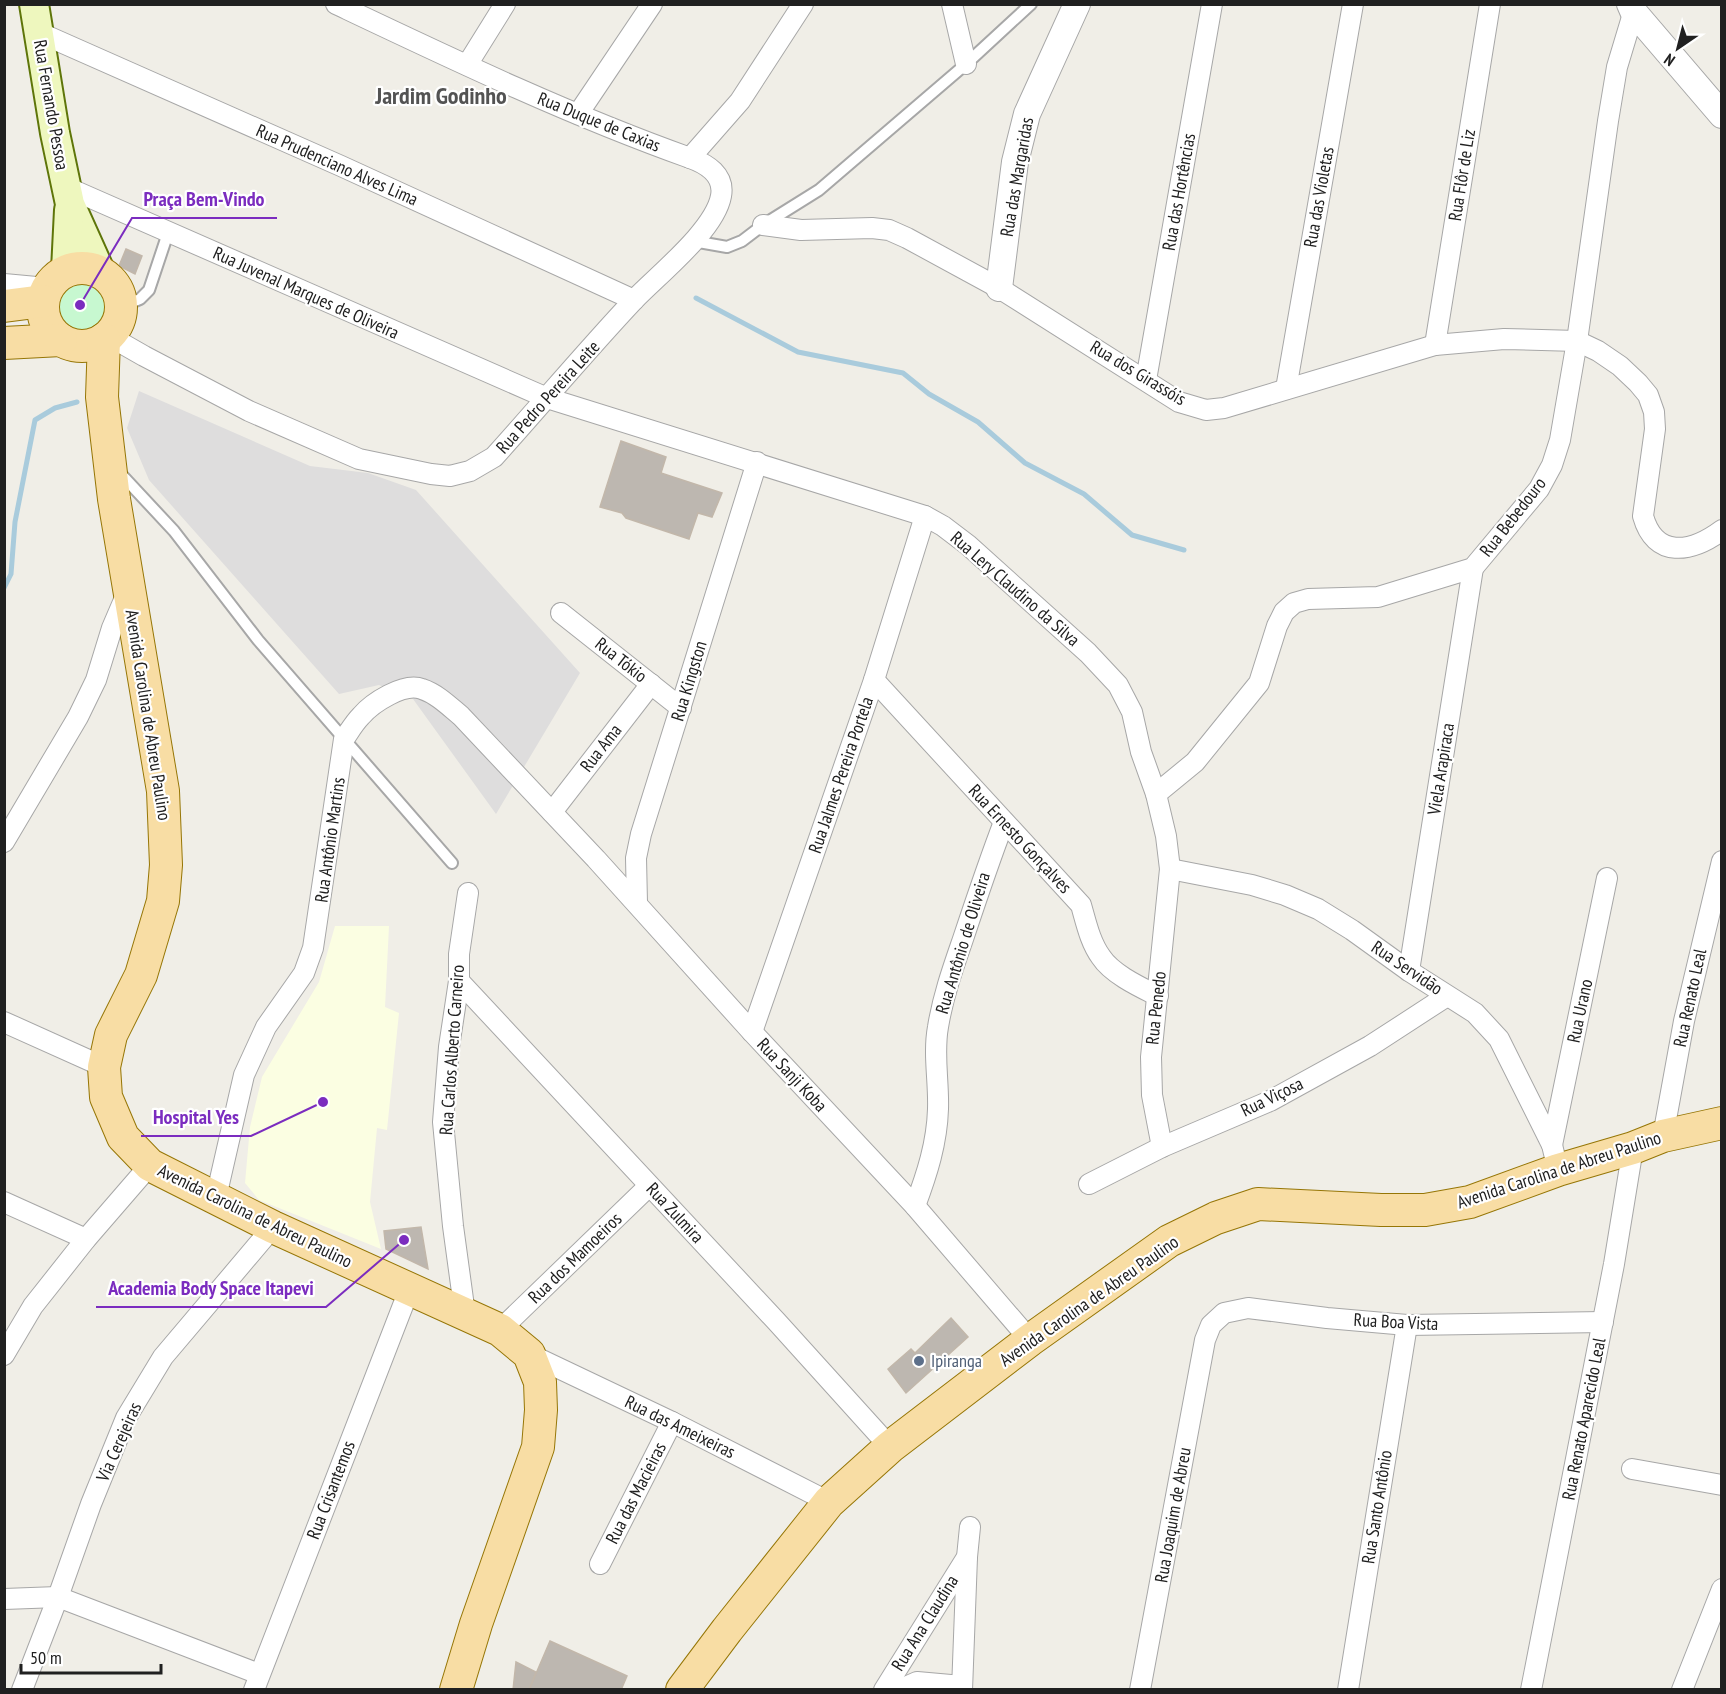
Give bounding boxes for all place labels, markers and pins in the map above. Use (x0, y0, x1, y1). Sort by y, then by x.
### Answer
callout: Praça Bem-Vindo (132, 180, 277, 218)
callout: Hospital Yes (141, 1098, 251, 1136)
callout: Academia Body Space Itapevi (96, 1269, 326, 1307)
place label: Ipiranga (931, 1349, 982, 1372)
marker: Ipiranga (912, 1354, 926, 1368)

